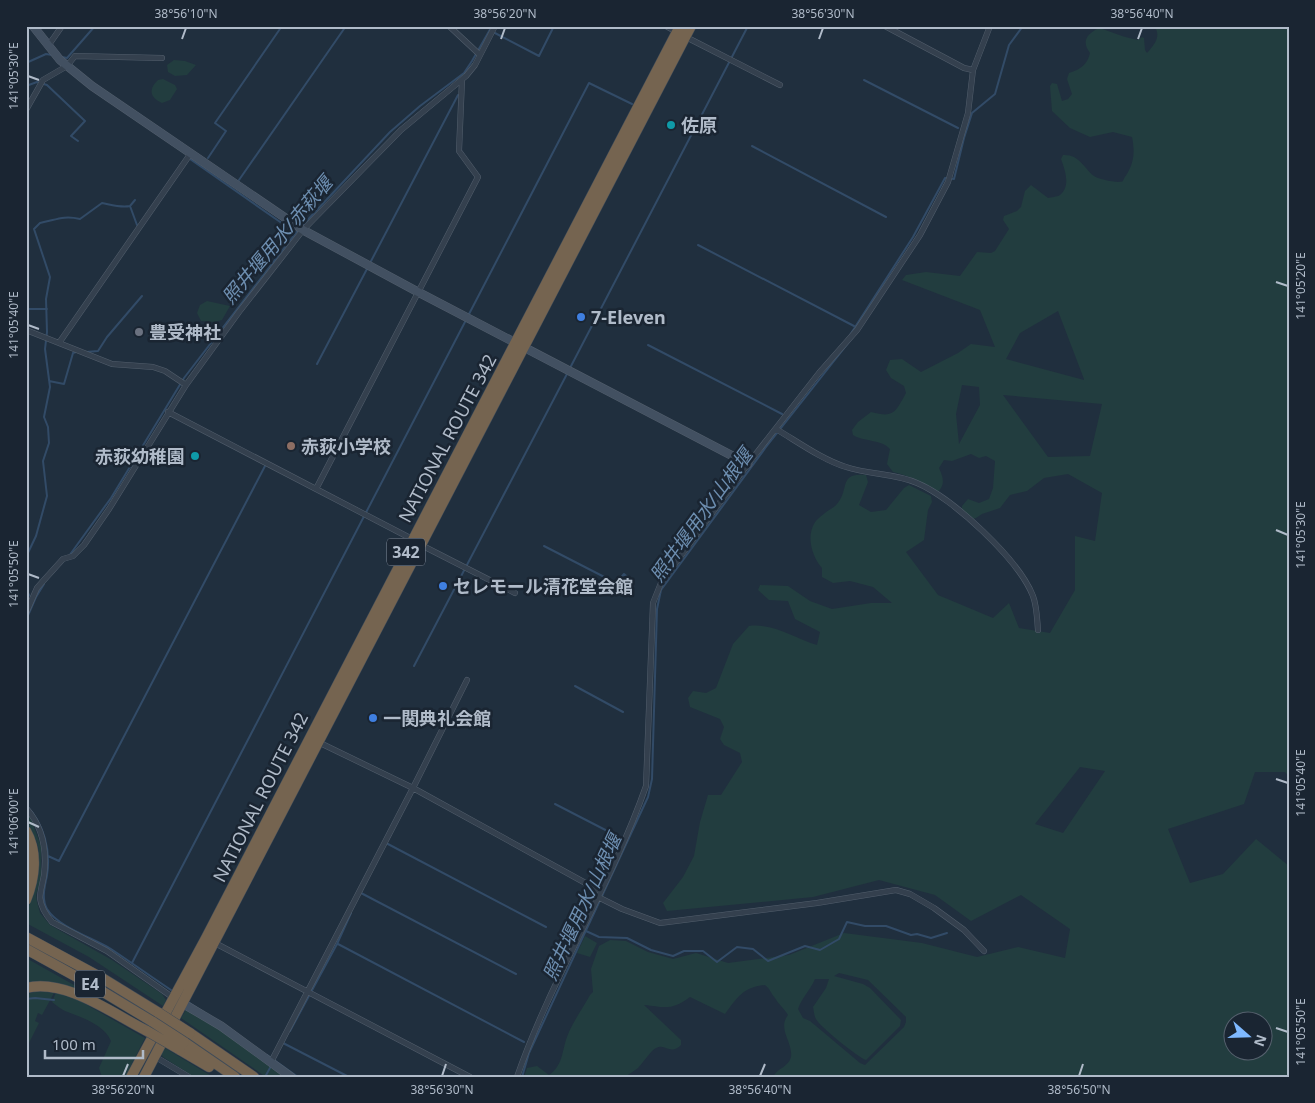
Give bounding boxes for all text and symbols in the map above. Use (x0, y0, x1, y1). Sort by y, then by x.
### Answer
text: 38°56'10"N (154, 5, 218, 22)
text: 38°56'20"N (473, 5, 537, 22)
text: 38°56'30"N (791, 5, 855, 22)
text: 38°56'40"N (1110, 5, 1174, 22)
text: 141°05'30"E (5, 42, 22, 110)
place label: 佐原 (681, 113, 717, 137)
marker: 佐原 (665, 119, 677, 131)
water label: 照井堰用水/赤萩堰 (216, 169, 340, 309)
text: 141°05'20"E (1292, 252, 1309, 320)
text: 141°05'40"E (5, 291, 22, 359)
place label: 7-Eleven (591, 305, 666, 329)
marker: 7-Eleven (575, 311, 587, 323)
place label: 豊受神社 (149, 320, 221, 344)
marker: 豊受神社 (133, 326, 145, 338)
street label: NATIONAL ROUTE 342 (392, 350, 502, 526)
place label: 赤荻小学校 (301, 434, 391, 458)
marker: 赤荻小学校 (285, 440, 297, 452)
water label: 照井堰用水/山根堰 (644, 441, 760, 587)
place label: 赤荻幼稚園 (95, 444, 185, 468)
marker: 赤荻幼稚園 (189, 450, 201, 462)
text: 141°05'30"E (1292, 501, 1309, 569)
road number: 342 (387, 538, 425, 566)
text: 141°05'50"E (5, 540, 22, 608)
place label: セレモール清花堂会館 (453, 574, 633, 598)
marker: セレモール清花堂会館 (437, 580, 449, 592)
place label: 一関典礼会館 (383, 706, 491, 730)
street label: NATIONAL ROUTE 342 (207, 708, 313, 886)
marker: 一関典礼会館 (367, 712, 379, 724)
text: 141°05'40"E (1292, 749, 1309, 817)
text: 141°06'00"E (5, 788, 22, 856)
water label: 照井堰用水/山根堰 (537, 827, 629, 984)
road number: E4 (75, 971, 105, 998)
text: 141°05'50"E (1292, 998, 1309, 1066)
north arrow (1222, 1010, 1272, 1060)
scale bar (45, 1028, 142, 1060)
text: N (1250, 1032, 1272, 1049)
text: 100 m (52, 1034, 96, 1054)
text: 38°56'20"N (91, 1081, 155, 1098)
text: 38°56'30"N (410, 1081, 474, 1098)
text: 38°56'40"N (728, 1081, 792, 1098)
text: 38°56'50"N (1047, 1081, 1111, 1098)

